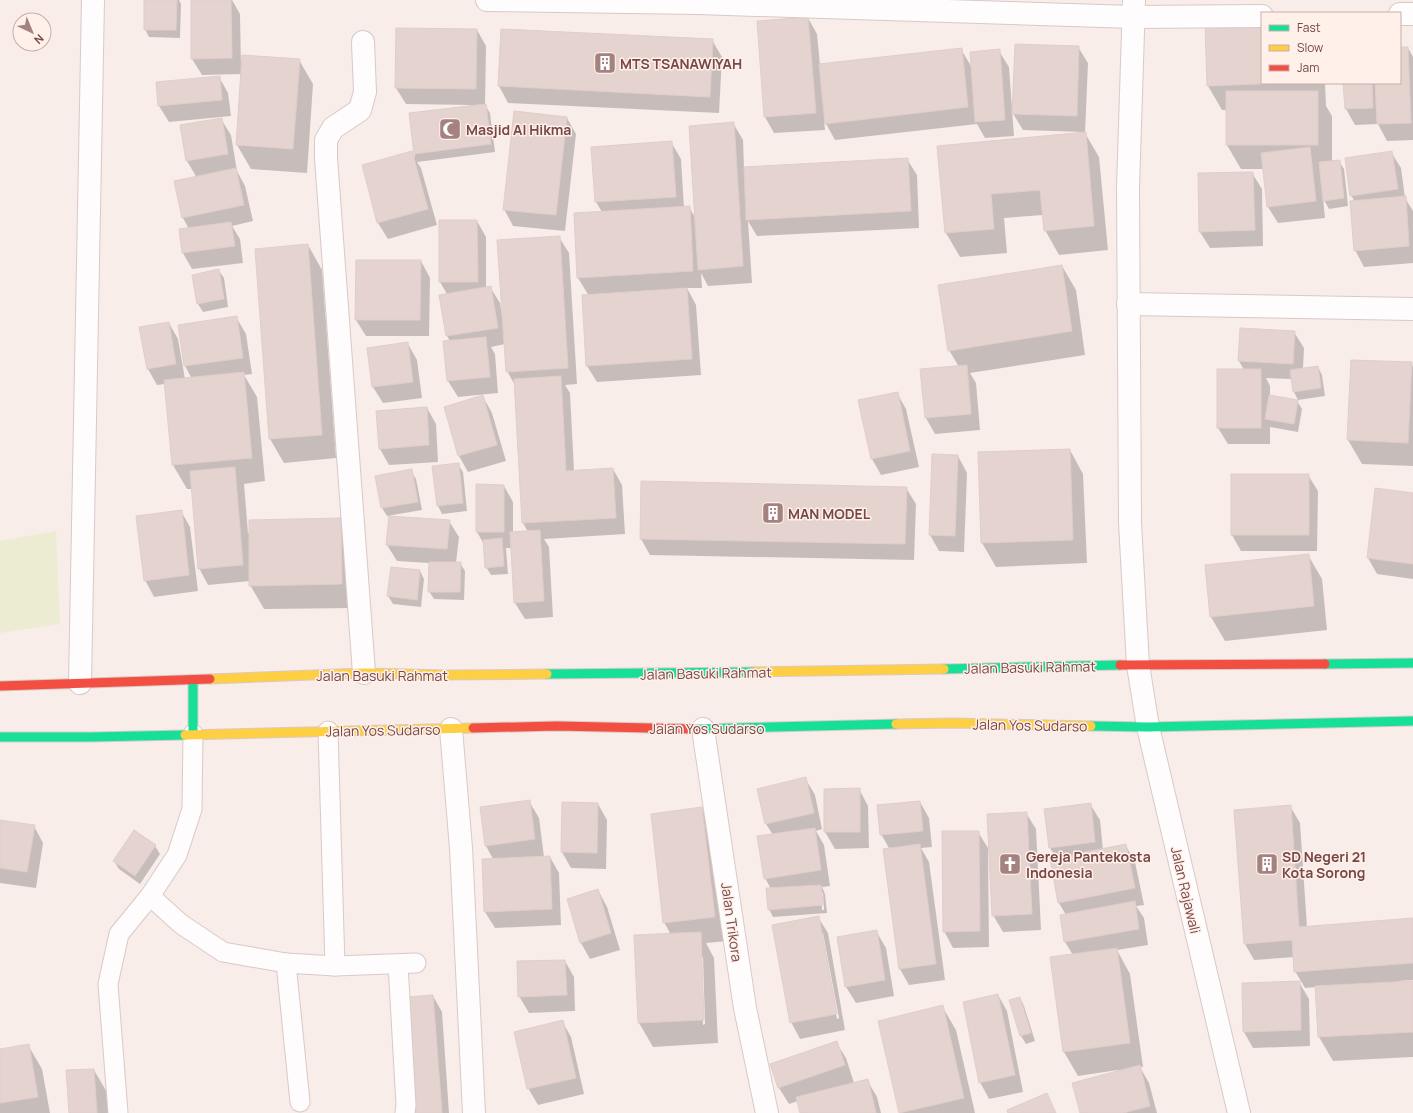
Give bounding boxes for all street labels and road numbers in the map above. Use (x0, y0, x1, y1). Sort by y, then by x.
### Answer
street label: Jalan Basuki Rahmat (964, 656, 1096, 678)
street label: Jalan Basuki Rahmat (640, 662, 772, 684)
street label: Jalan Basuki Rahmat (316, 666, 448, 685)
street label: Jalan Yos Sudarso (972, 714, 1088, 736)
street label: Jalan Yos Sudarso (325, 719, 441, 741)
street label: Jalan Yos Sudarso (650, 719, 764, 738)
street label: Jalan Rajawali (1167, 845, 1205, 935)
street label: Jalan Trikora (717, 881, 747, 963)

